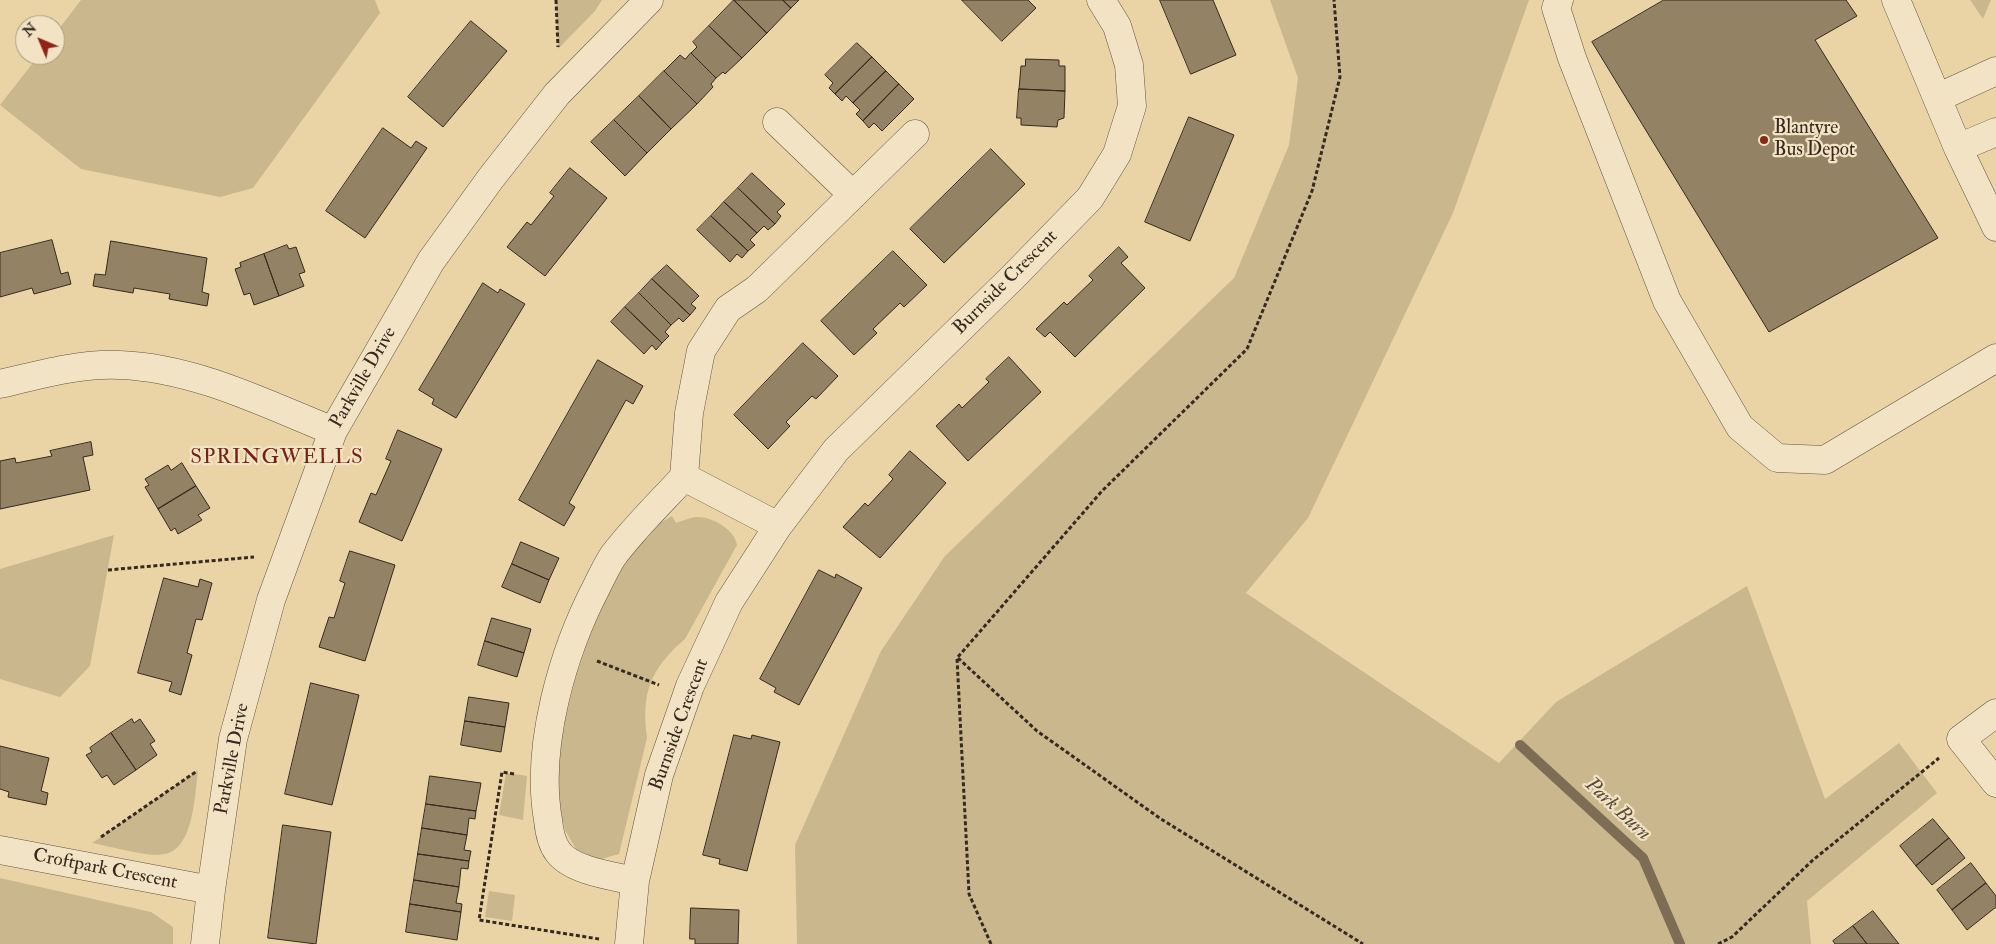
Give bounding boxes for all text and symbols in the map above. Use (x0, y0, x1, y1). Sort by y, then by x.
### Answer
north arrow (15, 15, 65, 65)
text: N (19, 19, 40, 40)
place label: Blantyre Bus Depot (1774, 118, 1855, 162)
marker: Blantyre Bus Depot (1758, 134, 1770, 146)
street label: Burnside Crescent (949, 226, 1063, 340)
street label: Parkville Drive (326, 323, 402, 433)
district label: SPRINGWELLS (189, 445, 365, 471)
street label: Burnside Crescent (646, 656, 714, 794)
street label: Parkville Drive (211, 701, 255, 817)
water label: Park Burn (1579, 774, 1655, 846)
street label: Croftpark Crescent (31, 845, 179, 895)

